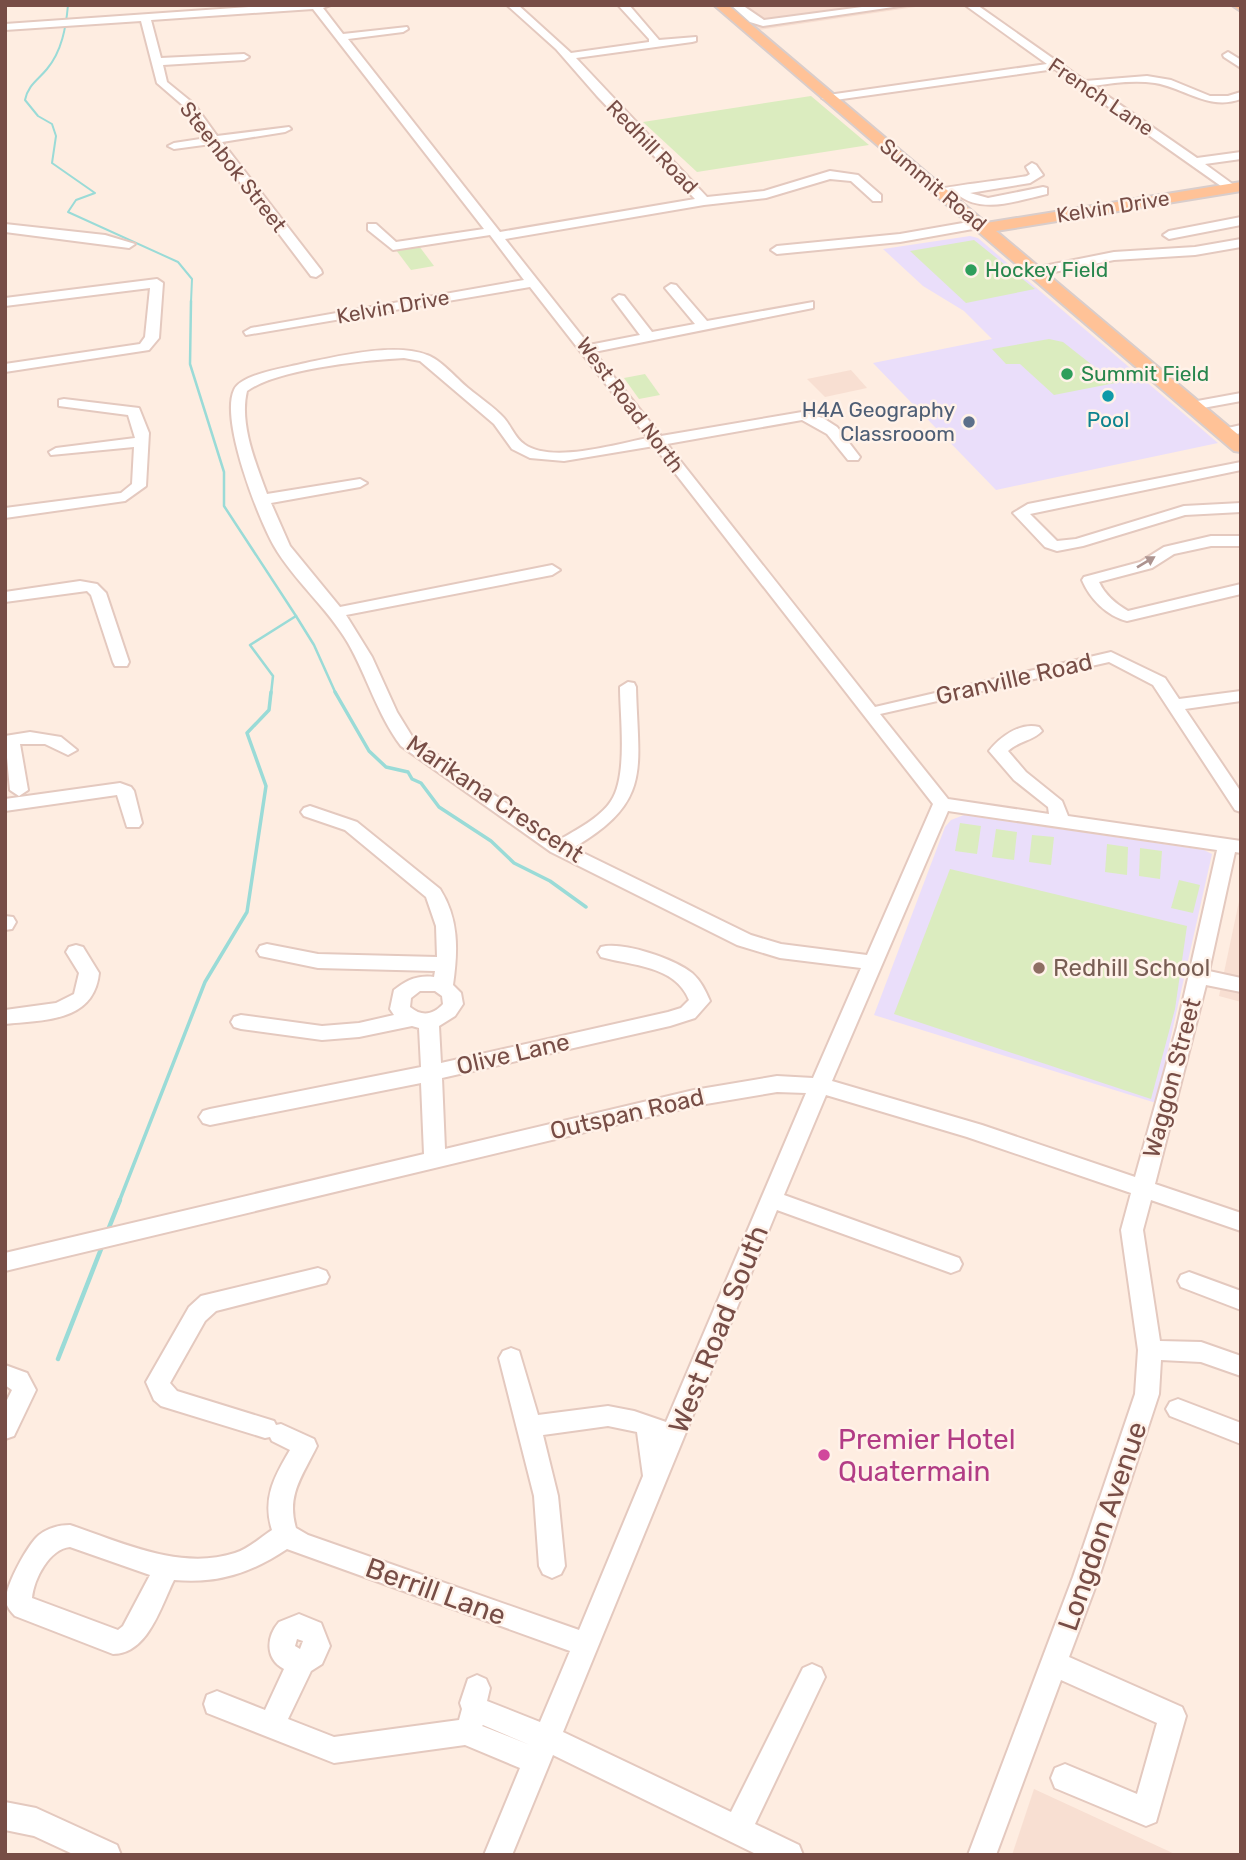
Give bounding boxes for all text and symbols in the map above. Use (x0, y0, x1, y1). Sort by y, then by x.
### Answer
street label: French Lane (1044, 52, 1159, 141)
street label: Redhill Road (601, 94, 703, 199)
street label: Steenbok Street (175, 97, 292, 237)
street label: Summit Road (875, 133, 992, 236)
street label: Kelvin Drive (1055, 185, 1171, 228)
place label: Hockey Field (985, 257, 1108, 282)
marker: Hockey Field (963, 262, 979, 278)
street label: Kelvin Drive (335, 284, 451, 329)
street label: West Road North (571, 332, 689, 477)
place label: Summit Field (1081, 361, 1209, 386)
marker: Summit Field (1059, 366, 1075, 382)
marker: Pool (1100, 388, 1116, 404)
place label: H4A Geography Classrooom (802, 397, 955, 446)
place label: Pool (1087, 407, 1129, 432)
marker: H4A Geography Classrooom (961, 414, 977, 430)
one-way arrow (1136, 556, 1156, 569)
street label: Granville Road (933, 647, 1095, 711)
street label: Marikana Crescent (401, 729, 589, 869)
place label: Redhill School (1053, 954, 1210, 982)
marker: Redhill School (1031, 960, 1047, 976)
street label: Waggon Street (1137, 995, 1207, 1161)
street label: Olive Lane (454, 1027, 572, 1081)
street label: Outspan Road (547, 1083, 707, 1145)
street label: West Road South (662, 1220, 775, 1438)
street label: Longdon Avenue (1051, 1417, 1154, 1635)
place label: Premier Hotel Quatermain (838, 1423, 1016, 1488)
marker: Premier Hotel Quatermain (816, 1447, 832, 1463)
street label: Berrill Lane (361, 1551, 510, 1632)

